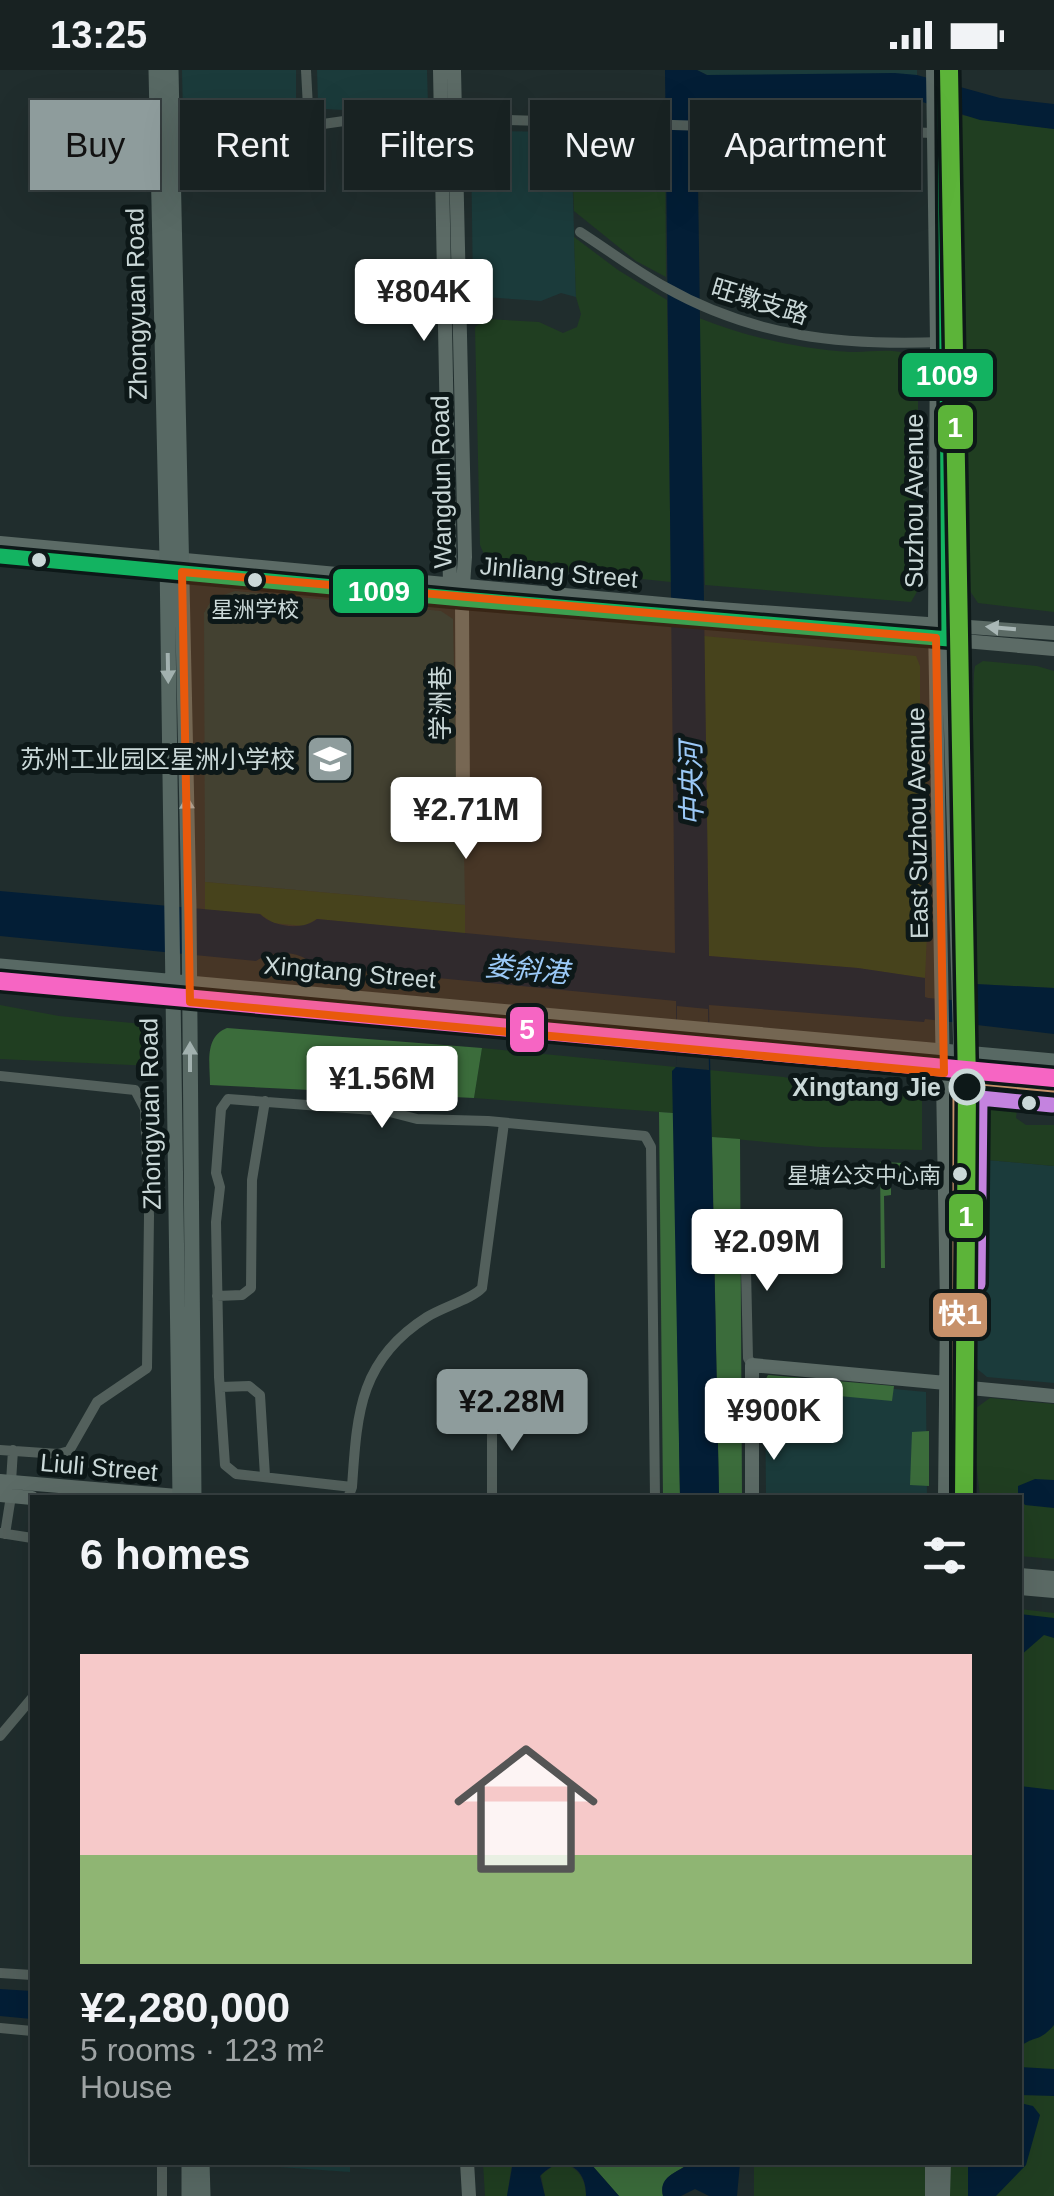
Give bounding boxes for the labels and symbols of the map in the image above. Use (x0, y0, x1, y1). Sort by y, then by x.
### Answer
street label: Zhongyuan Road (120, 208, 152, 400)
pin: ¥804K (354, 259, 494, 344)
street label: 旺墩支路 (708, 273, 812, 329)
line badge: 1009 (900, 351, 995, 399)
text: 1009 (916, 360, 978, 391)
street label: Wangdun Road (425, 395, 457, 569)
line badge: 1 (936, 403, 975, 451)
text: 1 (947, 412, 963, 443)
street label: Suzhou Avenue (900, 414, 928, 588)
unlabelled marker (29, 550, 49, 570)
street label: Jinliang Street (479, 551, 639, 593)
line badge: 1009 (331, 567, 426, 615)
marker: 星洲学校 (245, 570, 265, 590)
text: 1009 (348, 576, 410, 607)
place label: 星洲学校 (211, 597, 299, 622)
one-way arrow (985, 620, 1017, 636)
one-way arrow (161, 653, 177, 685)
street label: 学洲巷 (426, 665, 454, 741)
street label: East Suzhou Avenue (901, 707, 933, 939)
school or university icon: 苏州工业园区星洲小学校 (304, 733, 356, 785)
water label: 中央河 (675, 737, 708, 826)
place label: 苏州工业园区星洲小学校 (20, 745, 295, 773)
pin: ¥2.71M (385, 777, 547, 862)
one-way arrow (178, 794, 194, 826)
water label: 娄斜港 (484, 950, 574, 989)
street label: Xingtang Street (263, 951, 437, 993)
line badge: 5 (508, 1005, 546, 1054)
text: 5 (519, 1014, 535, 1045)
street label: Zhongyuan Road (134, 1018, 166, 1210)
one-way arrow (182, 1041, 198, 1073)
pin: ¥1.56M (301, 1046, 463, 1131)
marker: Xingtang Jie (950, 1070, 984, 1104)
place label: Xingtang Jie (792, 1073, 941, 1101)
unlabelled marker (1019, 1093, 1039, 1113)
place label: 星塘公交中心南 (787, 1163, 941, 1188)
marker: 星塘公交中心南 (950, 1164, 970, 1184)
line badge: 1 (947, 1192, 985, 1240)
text: 1 (958, 1201, 974, 1232)
pin: ¥2.09M (686, 1209, 848, 1294)
line badge: 快1 (931, 1291, 989, 1339)
text: 快1 (938, 1299, 982, 1330)
pin: ¥2.28M (431, 1369, 593, 1454)
pin: ¥900K (704, 1378, 844, 1463)
street label: Liuli Street (39, 1448, 159, 1486)

